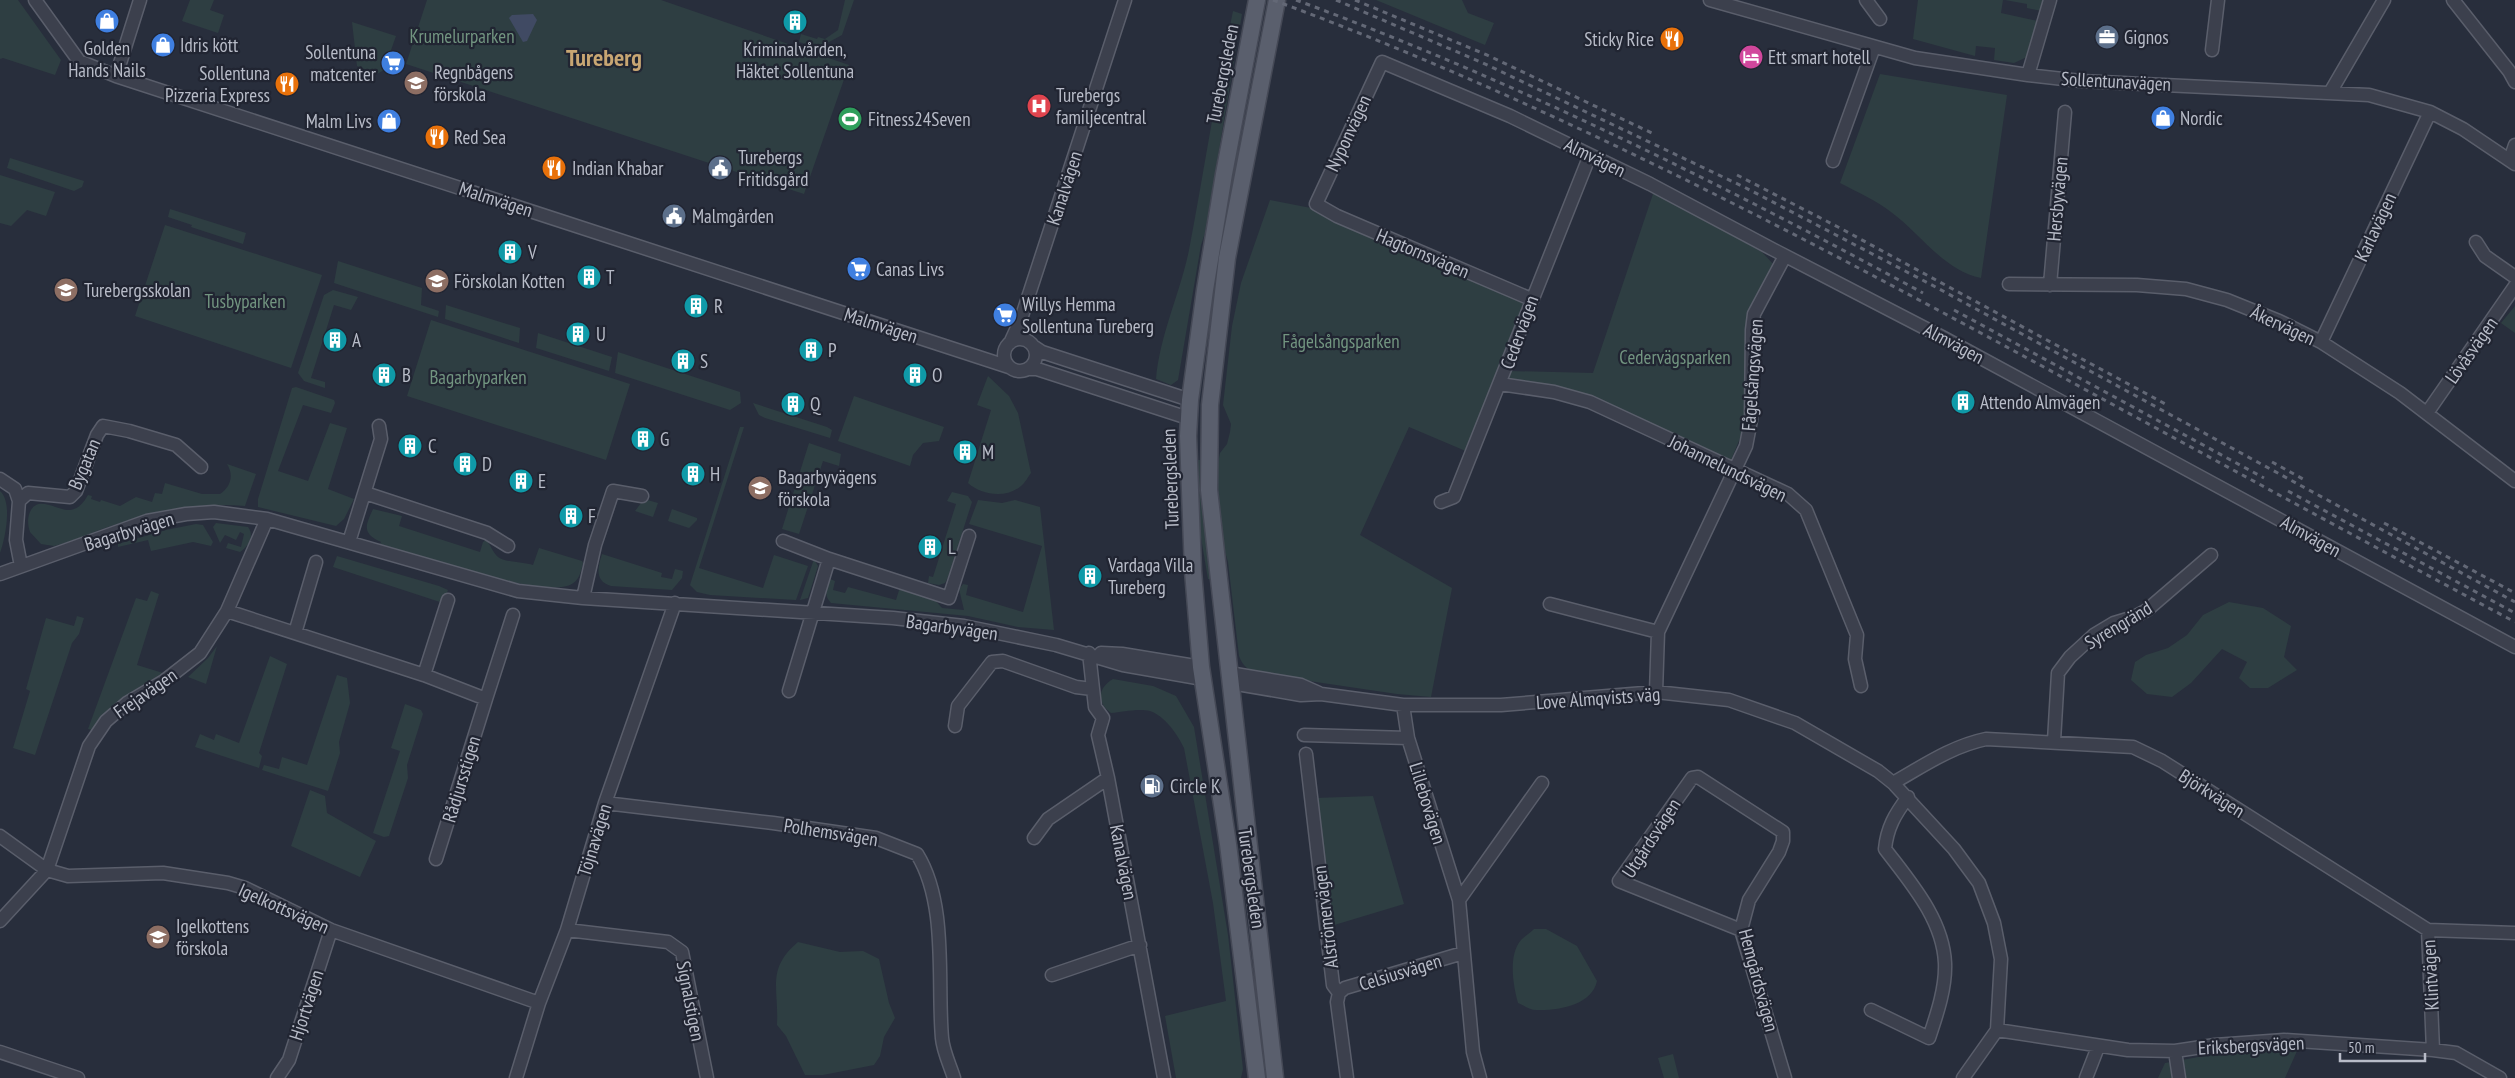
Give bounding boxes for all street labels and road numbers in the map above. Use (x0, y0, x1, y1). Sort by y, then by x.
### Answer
street label: Turebergsleden (1201, 22, 1243, 126)
street label: Sollentunavägen (2060, 66, 2172, 96)
street label: Nyponvägen (1320, 91, 1376, 175)
street label: Almvägen (1560, 132, 1630, 182)
street label: Kanalvägen (1041, 148, 1087, 228)
street label: Hersbyvägen (2041, 156, 2073, 242)
street label: Malmvägen (456, 176, 536, 222)
street label: Karlavägen (2349, 189, 2401, 265)
street label: Hagtornsvägen (1373, 223, 1473, 283)
street label: Cedervägen (1495, 292, 1543, 372)
street label: Åkervägen (2247, 300, 2319, 350)
street label: Malmvägen (841, 302, 921, 348)
street label: Lövåsvägen (2439, 312, 2503, 388)
street label: Almvägen (1920, 317, 1988, 369)
street label: Fågelsångsvägen (1736, 318, 1768, 432)
street label: Turebergsleden (1156, 428, 1184, 530)
street label: Johannelundsvägen (1664, 429, 1791, 507)
street label: Bygatan (63, 435, 105, 493)
street label: Bagarbyvägen (81, 506, 177, 556)
street label: Almvägen (2277, 510, 2345, 562)
street label: Syrengränd (2080, 596, 2156, 654)
street label: Bagarbyvägen (905, 609, 999, 645)
street label: Frejavägen (109, 663, 181, 723)
street label: Love Almqvists väg (1535, 682, 1661, 714)
street label: Rådjursstigen (437, 733, 485, 825)
street label: Lillebovägen (1404, 759, 1452, 847)
street label: Björkvägen (2175, 763, 2249, 823)
street label: Utgårdsvägen (1616, 794, 1686, 882)
street label: Töjnavägen (572, 801, 616, 879)
street label: Polhemsvägen (782, 813, 880, 851)
street label: Kanalvägen (1105, 822, 1143, 902)
street label: Turebergsleden (1233, 826, 1271, 930)
street label: Alströmervägen (1307, 864, 1343, 970)
street label: Igelkottsvägen (235, 877, 333, 939)
street label: Hemgårdsvägen (1734, 926, 1784, 1034)
street label: Klintvägen (2416, 939, 2444, 1011)
street label: Celsiusvägen (1356, 948, 1444, 996)
street label: Signalstigen (671, 959, 711, 1043)
street label: Hjortvägen (283, 967, 329, 1043)
street label: Eriksbergsvägen (2197, 1030, 2305, 1060)

